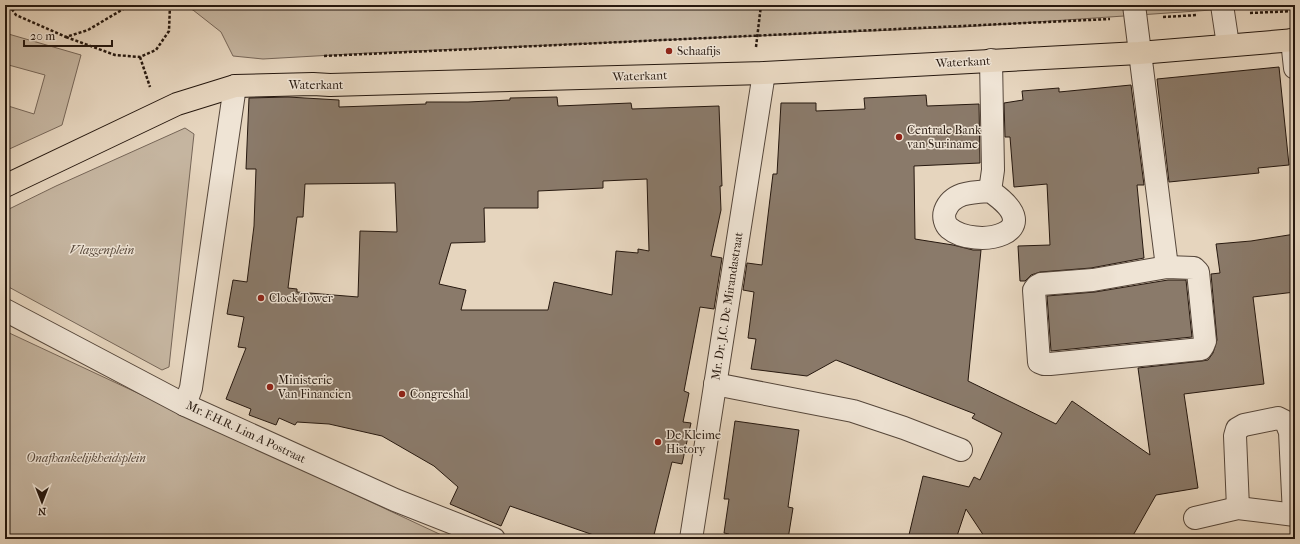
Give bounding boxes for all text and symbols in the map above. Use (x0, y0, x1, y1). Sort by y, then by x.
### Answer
scale bar (24, 22, 112, 48)
text: 20 m (30, 29, 55, 43)
place label: Schaafijs (677, 44, 721, 58)
marker: Schaafijs (664, 46, 674, 56)
street label: Waterkant (934, 54, 991, 70)
street label: Waterkant (611, 68, 668, 84)
street label: Waterkant (288, 78, 344, 92)
place label: Centrale Bank van Suriname (907, 123, 982, 151)
marker: Centrale Bank van Suriname (894, 132, 904, 142)
street label: Mr. Dr. J.C. De Mirandastraat (708, 230, 746, 381)
park label: Vlaggenplein (70, 243, 134, 257)
place label: Clock Tower (269, 291, 334, 305)
marker: Clock Tower (256, 293, 266, 303)
place label: Ministerie Van Financien (277, 373, 351, 401)
marker: Ministerie Van Financien (265, 382, 275, 392)
place label: Congreshal (410, 387, 469, 401)
marker: Congreshal (397, 389, 407, 399)
street label: Mr. F.H.R. Lim A Postraat (184, 398, 309, 466)
place label: De Kleime History (666, 428, 721, 456)
marker: De Kleime History (653, 437, 663, 447)
park label: Onafhankelijkheidsplein (26, 451, 146, 465)
north arrow (22, 482, 62, 522)
text: N (37, 505, 46, 518)

